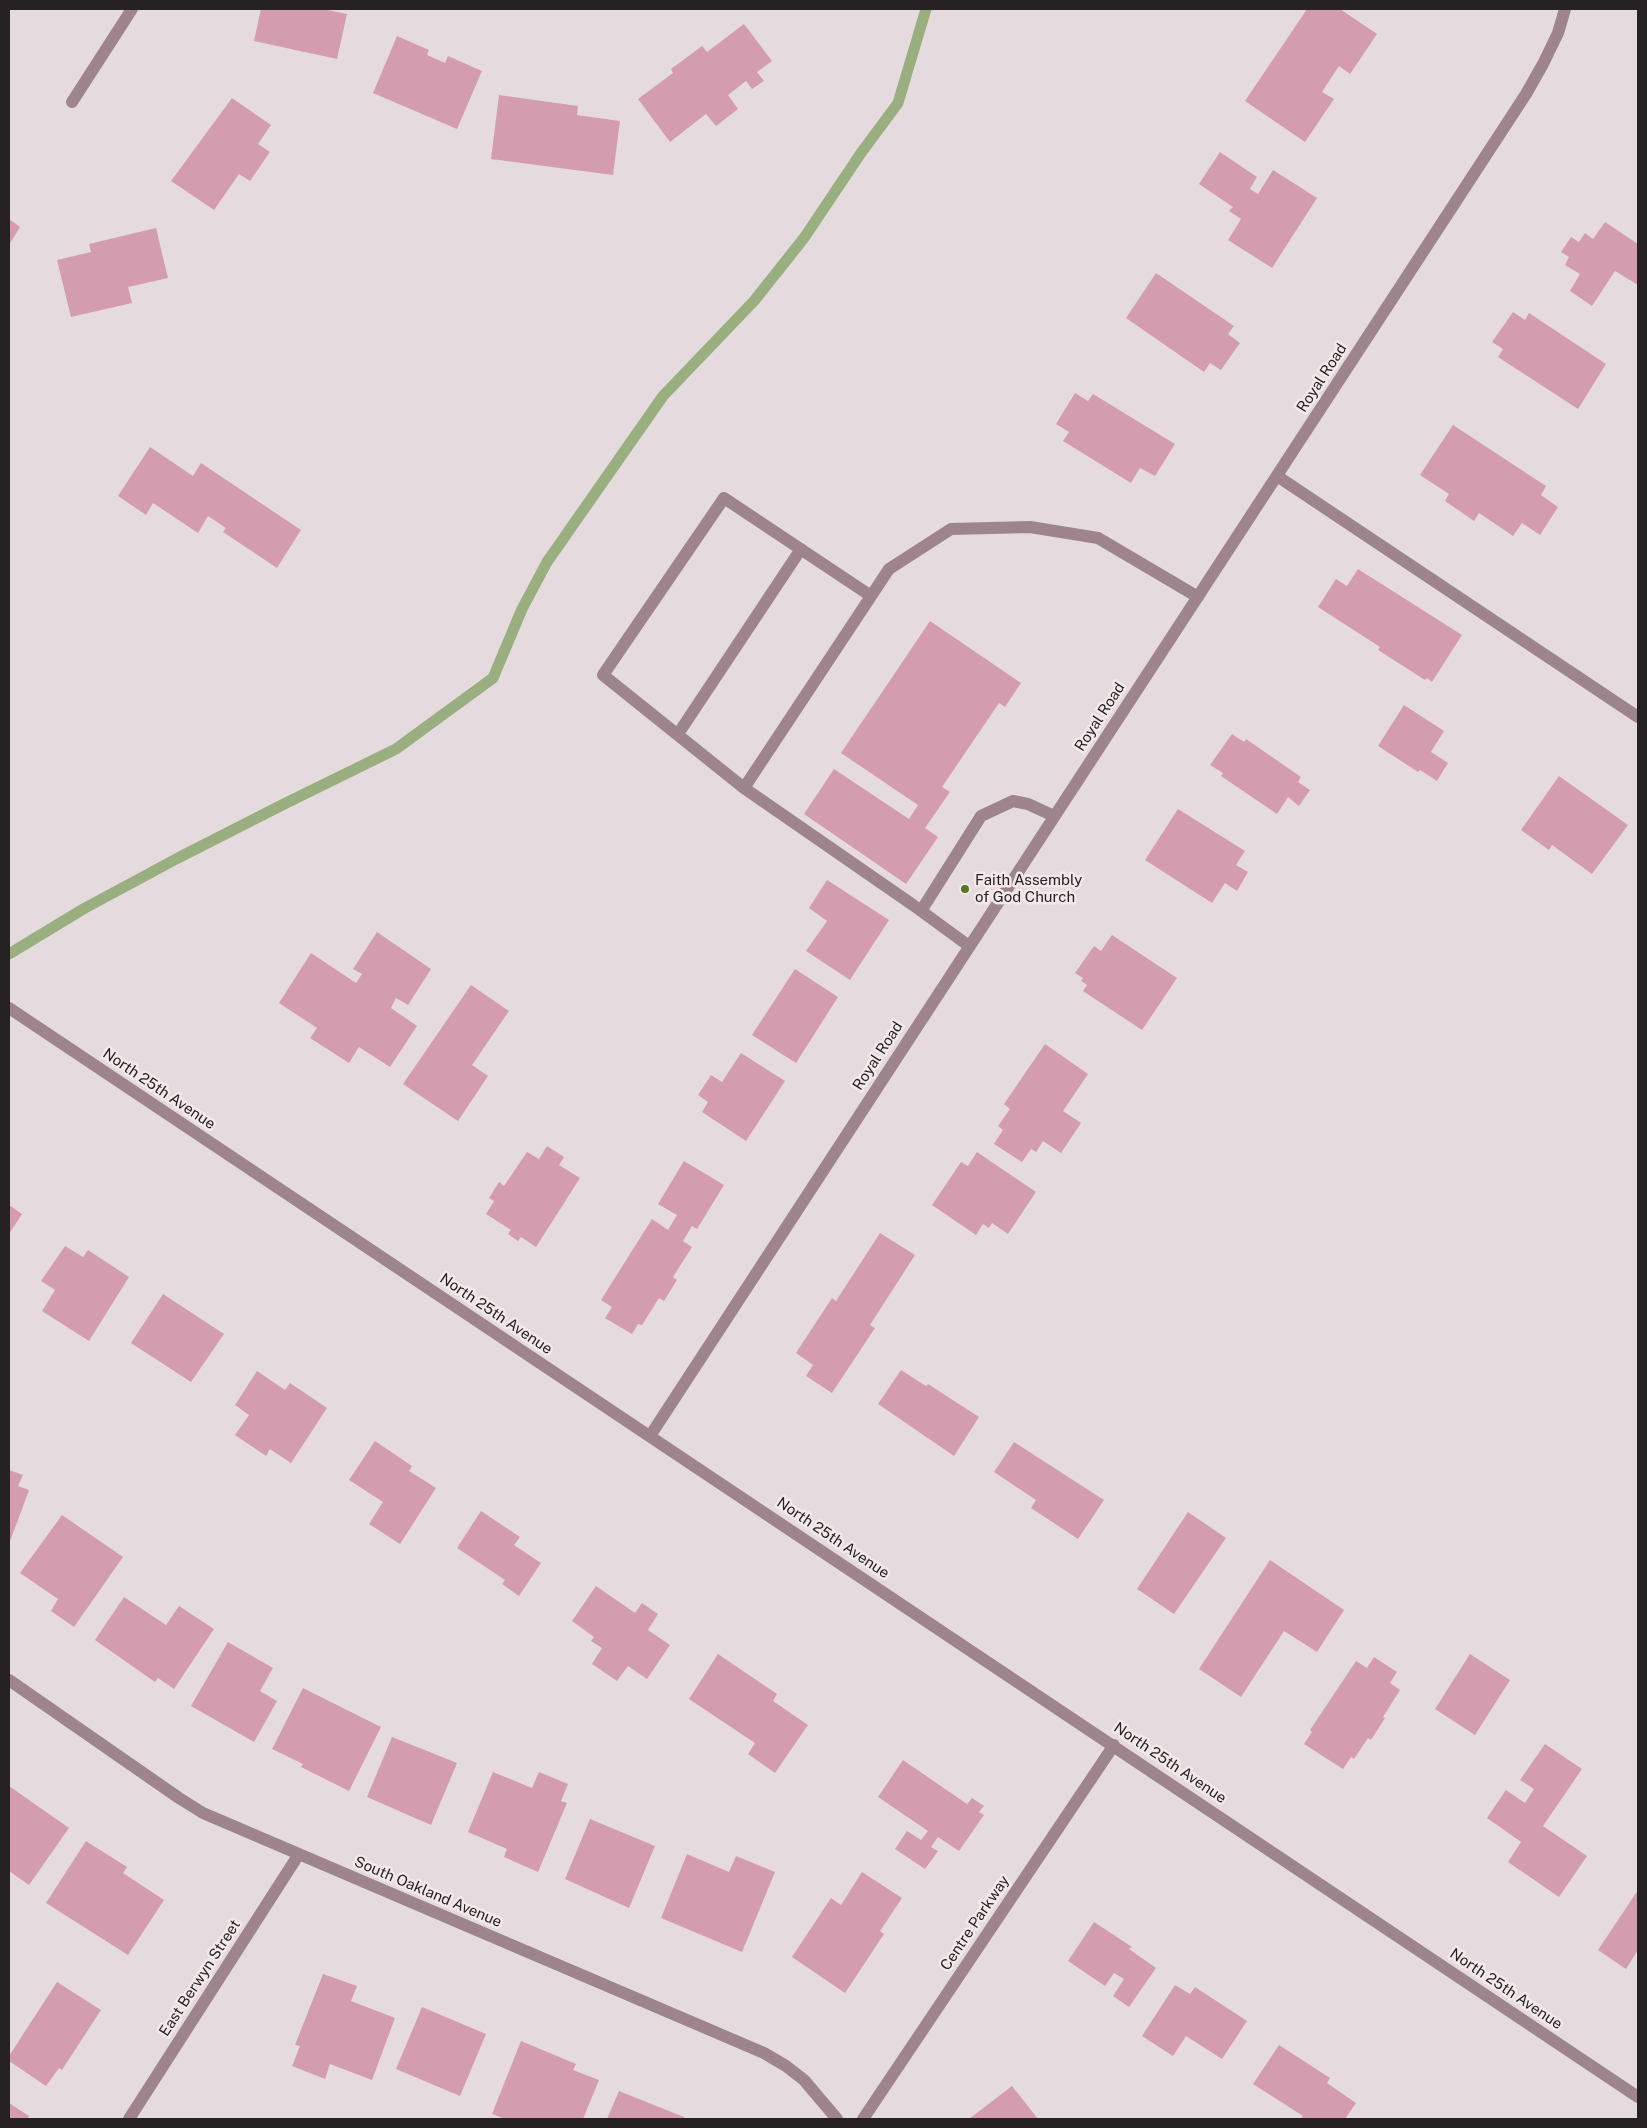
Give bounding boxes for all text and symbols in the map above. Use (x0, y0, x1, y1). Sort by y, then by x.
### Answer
street label: Royal Road (1293, 340, 1351, 416)
street label: Royal Road (1071, 679, 1129, 755)
place label: Faith Assembly of God Church (975, 871, 1082, 906)
marker: Faith Assembly of God Church (959, 883, 971, 895)
street label: Royal Road (849, 1018, 907, 1094)
street label: North 25th Avenue (99, 1045, 219, 1133)
street label: North 25th Avenue (436, 1270, 556, 1358)
street label: North 25th Avenue (773, 1494, 893, 1582)
street label: North 25th Avenue (1110, 1719, 1230, 1807)
street label: South Oakland Avenue (352, 1853, 504, 1931)
street label: Centre Parkway (937, 1872, 1013, 1974)
street label: East Berwyn Street (156, 1916, 244, 2040)
street label: North 25th Avenue (1446, 1945, 1566, 2033)

